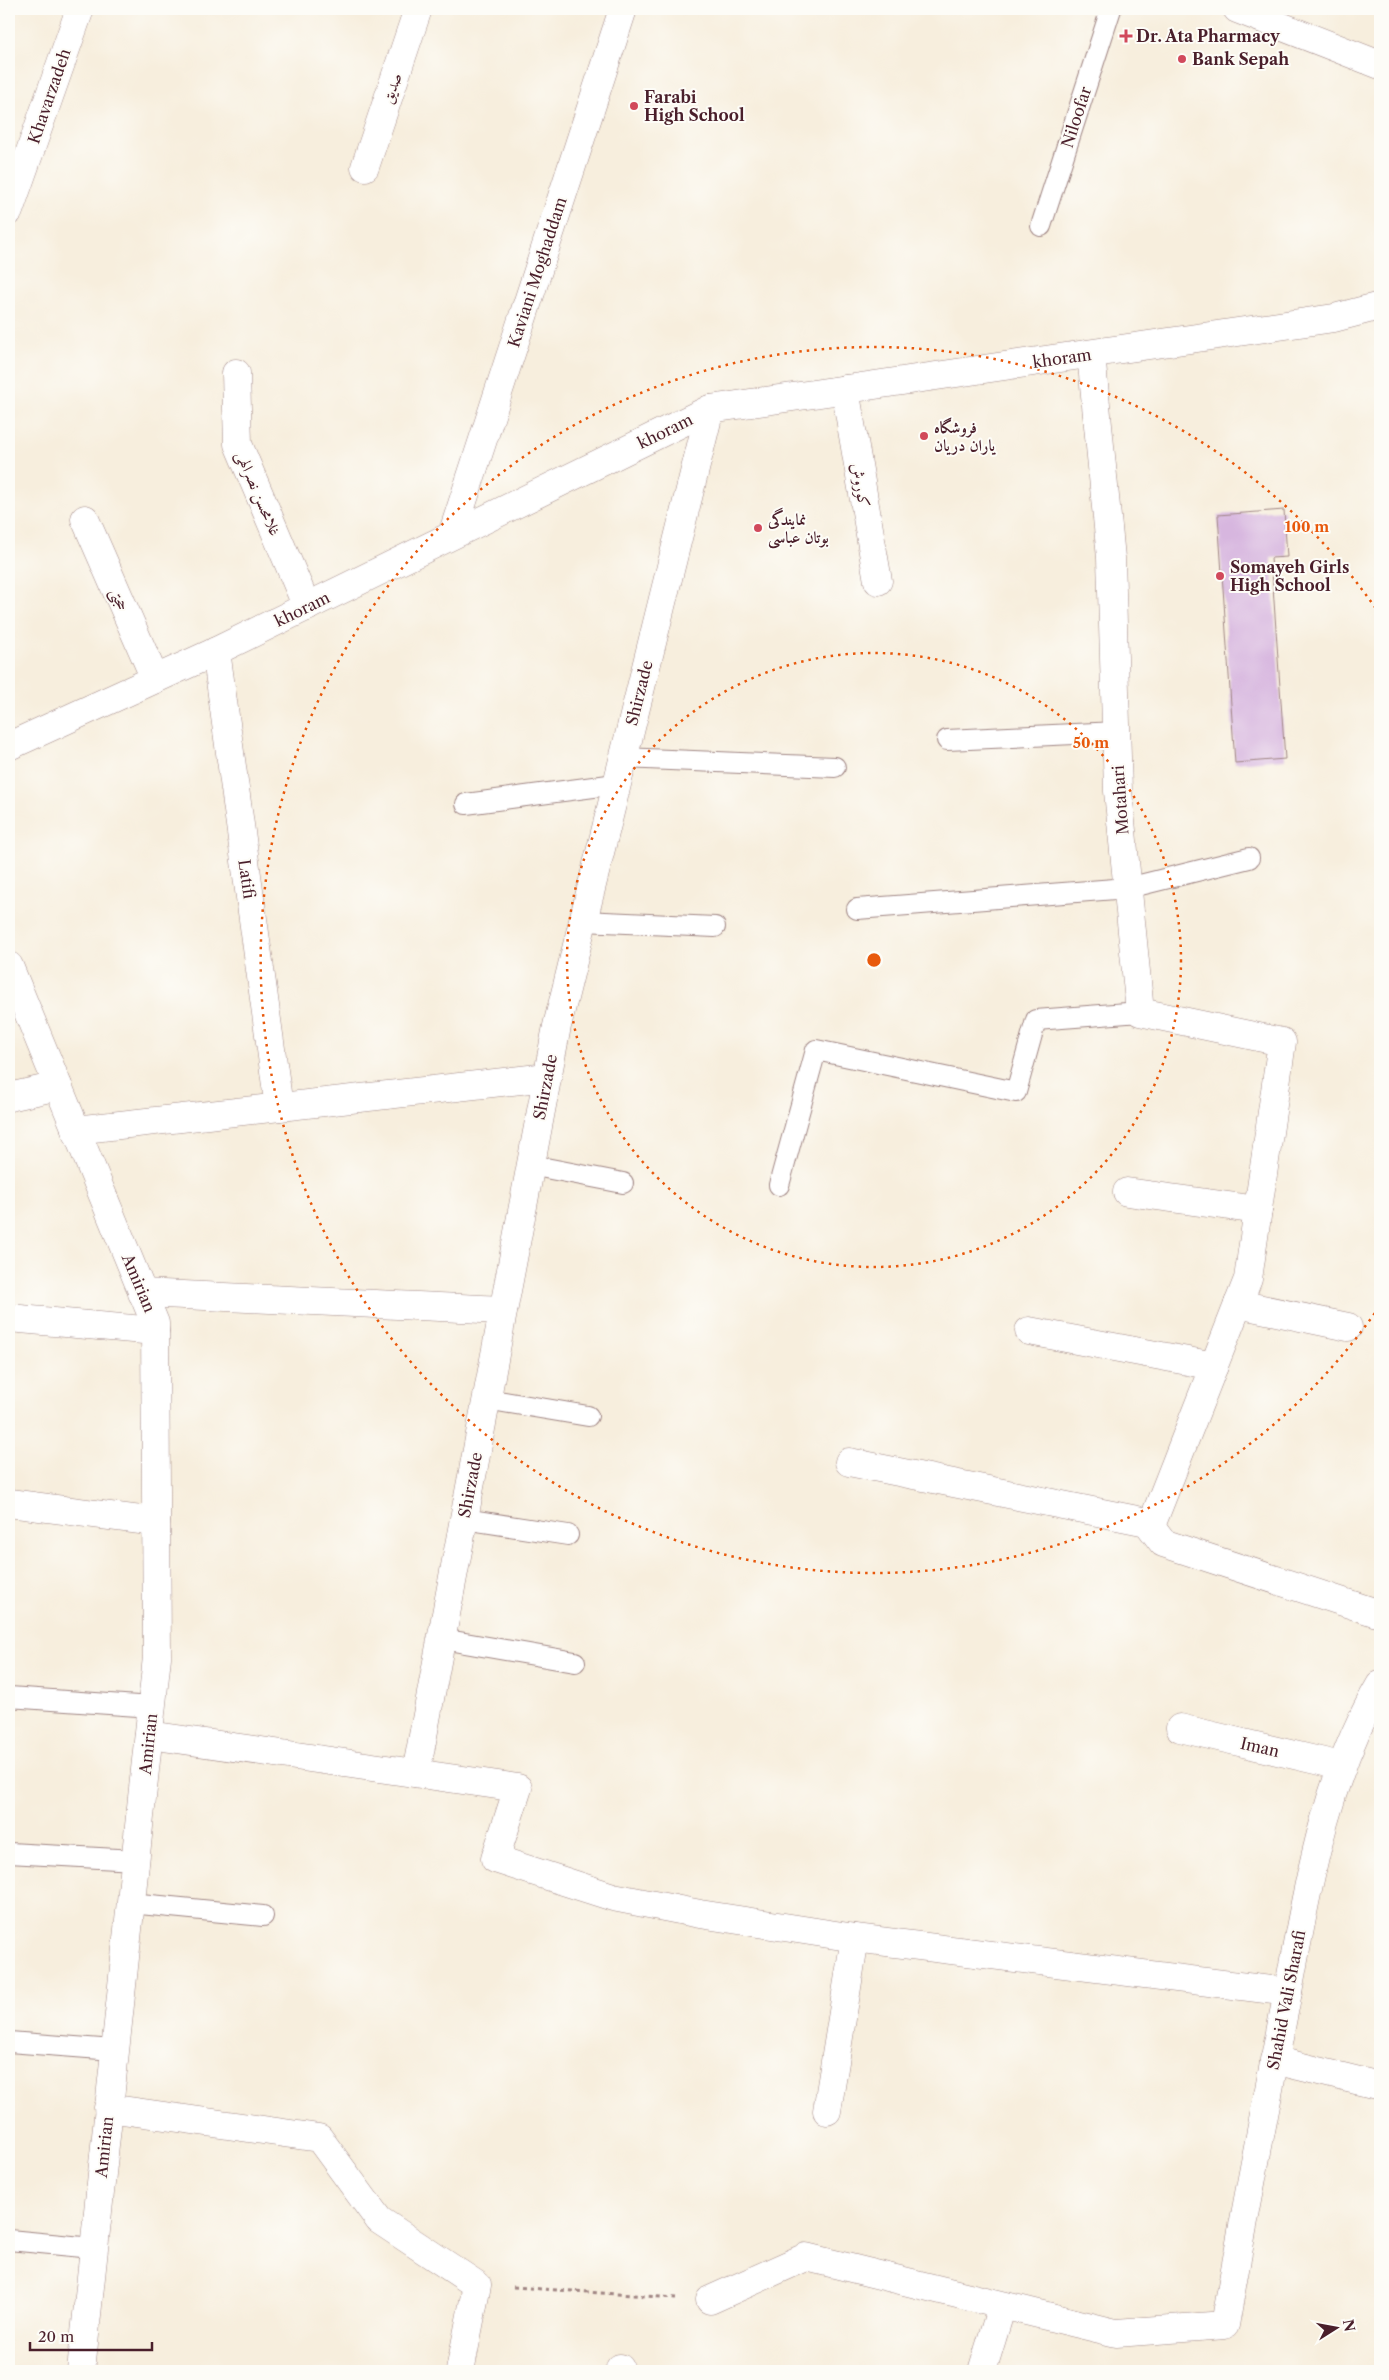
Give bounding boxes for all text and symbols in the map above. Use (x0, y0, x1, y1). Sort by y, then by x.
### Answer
place label: Dr. Ata Pharmacy (1136, 26, 1281, 46)
marker: Dr. Ata Pharmacy (1120, 30, 1132, 42)
street label: Khavarzadeh (23, 46, 75, 146)
place label: Bank Sepah (1192, 49, 1289, 69)
marker: Bank Sepah (1176, 53, 1188, 65)
street label: صدیق (376, 70, 407, 106)
street label: Niloofar (1057, 84, 1095, 150)
place label: Farabi High School (644, 87, 745, 125)
marker: Farabi High School (628, 100, 640, 112)
street label: Kaviani Moghaddam (503, 194, 571, 350)
street label: khoram (1031, 344, 1093, 372)
street label: khoram (634, 409, 696, 453)
place label: فروشگاه یاران دریان (934, 417, 996, 456)
marker: فروشگاه یاران دریان (918, 430, 930, 442)
street label: غلامحسن نصرالهی (230, 447, 286, 539)
street label: کوروش (846, 461, 875, 509)
place label: نمایندگی بوتان عباسی (767, 507, 829, 549)
text: 100 m (1285, 517, 1329, 536)
marker: نمایندگی بوتان عباسی (752, 522, 764, 534)
place label: Somayeh Girls High School (1230, 557, 1349, 595)
marker: Somayeh Girls High School (1214, 570, 1226, 582)
street label: حجتی (104, 584, 134, 614)
street label: khoram (271, 587, 333, 631)
street label: Shirzade (621, 658, 657, 728)
text: 50 m (1073, 733, 1109, 752)
street label: Motahari (1108, 764, 1132, 835)
street label: Latifi (234, 858, 260, 900)
centre of rings (865, 951, 883, 969)
street label: Shirzade (529, 1052, 561, 1122)
street label: Amirian (117, 1250, 160, 1315)
street label: Shirzade (454, 1450, 486, 1520)
street label: Amirian (135, 1712, 161, 1777)
street label: Iman (1239, 1733, 1281, 1761)
street label: Shahid Vali Sharafi (1263, 1928, 1309, 2072)
street label: Amirian (91, 2115, 117, 2180)
north arrow (1312, 2302, 1362, 2352)
text: N (1339, 2318, 1359, 2333)
scale bar (30, 2320, 152, 2352)
text: 20 m (38, 2327, 74, 2346)

